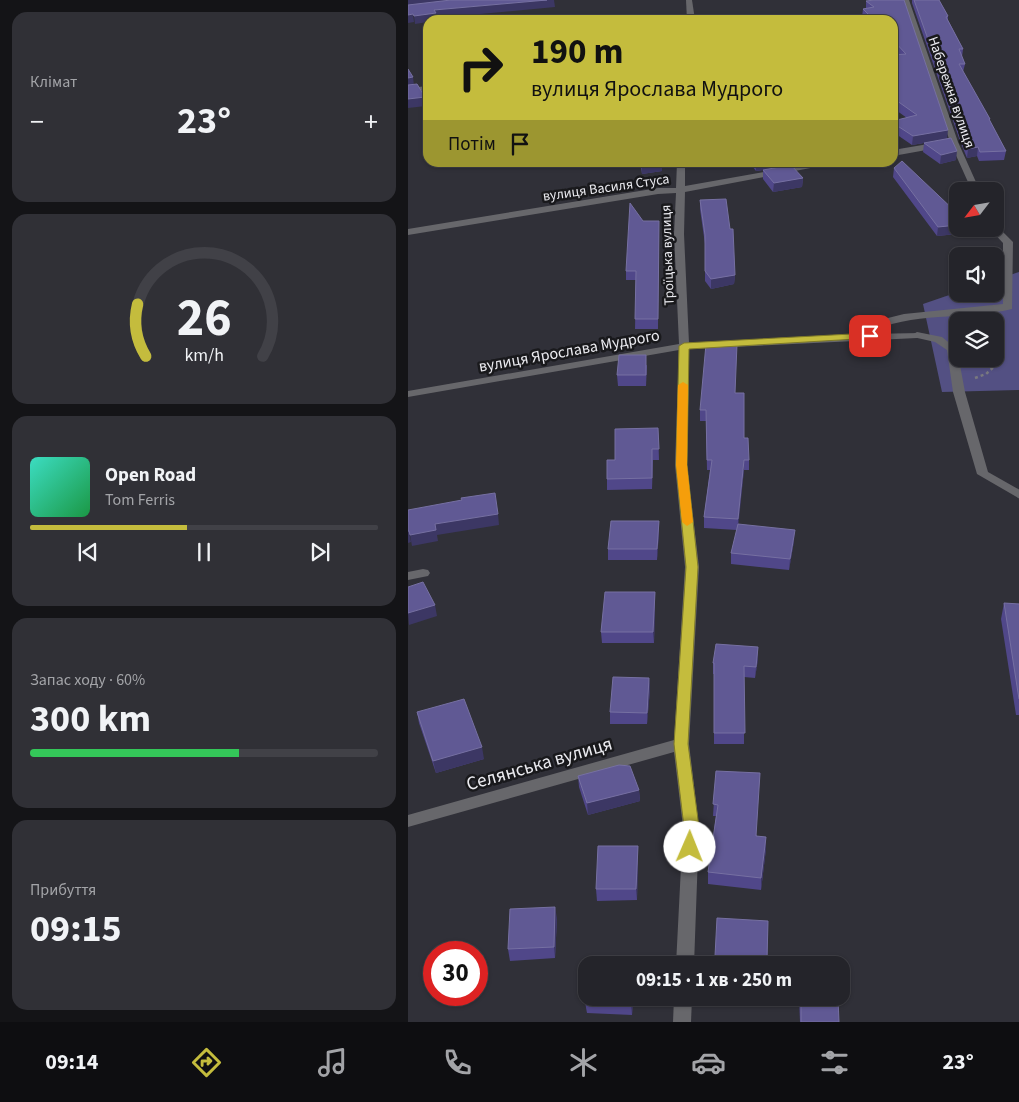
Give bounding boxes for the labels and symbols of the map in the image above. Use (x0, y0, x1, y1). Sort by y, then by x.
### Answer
street label: Набережна вулиця (923, 34, 979, 151)
street label: вулиця Василя Стуса (542, 169, 671, 207)
north arrow (949, 182, 1004, 238)
street label: Троїцька вулиця (656, 204, 680, 306)
pin (849, 315, 891, 357)
street label: вулиця Ярослава Мудрого (477, 324, 661, 378)
street label: Селянська вулиця (463, 731, 616, 798)
position arrow (663, 820, 715, 872)
speed limit sign: 30 (423, 941, 488, 1006)

